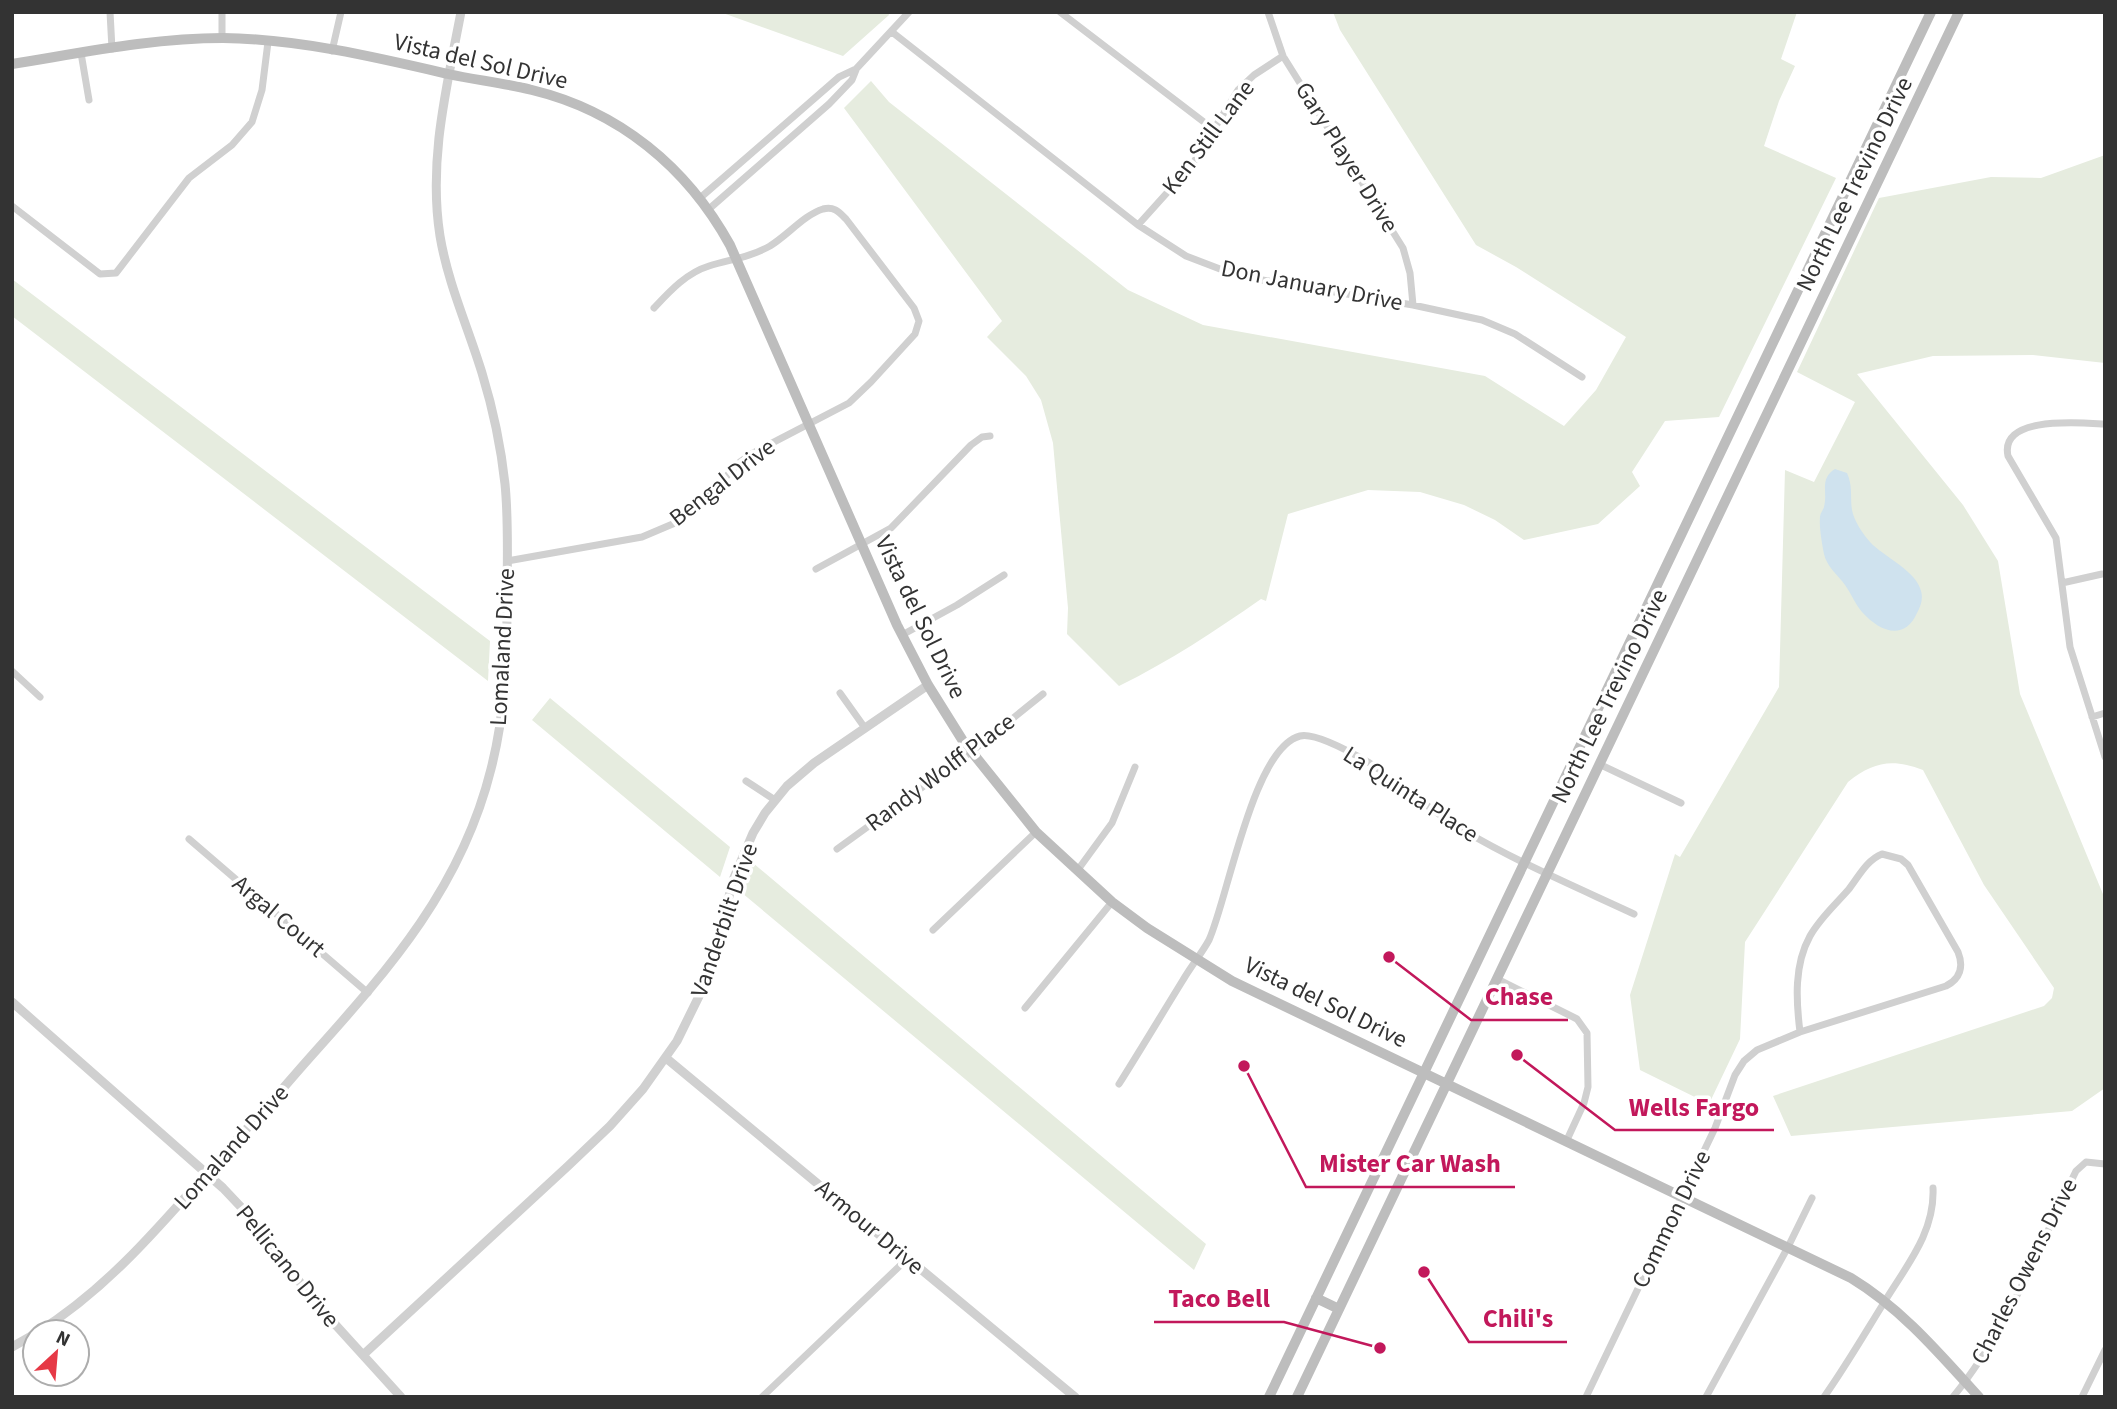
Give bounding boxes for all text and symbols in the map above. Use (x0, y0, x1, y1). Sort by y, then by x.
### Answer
street label: Vista del Sol Drive (391, 24, 571, 98)
street label: North Lee Trevino Drive (1787, 71, 1922, 297)
street label: Ken Still Lane (1154, 73, 1263, 202)
street label: Gary Player Drive (1286, 75, 1407, 239)
street label: Don January Drive (1218, 251, 1406, 320)
street label: Bengal Drive (662, 430, 783, 535)
street label: Vista del Sol Drive (866, 530, 975, 705)
street label: Lomaland Drive (481, 567, 524, 727)
street label: North Lee Trevino Drive (1542, 583, 1677, 809)
street label: Randy Wolff Place (858, 705, 1022, 840)
street label: La Quinta Place (1336, 737, 1485, 851)
street label: Vanderbilt Drive (682, 838, 767, 1002)
street label: Argal Court (225, 867, 333, 966)
street label: Vista del Sol Drive (1238, 948, 1413, 1057)
callout: Chase (1471, 973, 1568, 1020)
text: Chase (1485, 978, 1553, 1015)
street label: Lomaland Drive (166, 1077, 297, 1218)
callout: Wells Fargo (1615, 1083, 1774, 1130)
text: Wells Fargo (1629, 1089, 1759, 1126)
callout: Mister Car Wash (1306, 1140, 1515, 1187)
street label: Common Drive (1623, 1144, 1720, 1294)
text: Mister Car Wash (1319, 1145, 1501, 1182)
street label: Armour Drive (808, 1171, 932, 1283)
street label: Charles Owens Drive (1962, 1172, 2087, 1371)
street label: Pellicano Drive (227, 1197, 348, 1335)
callout: Taco Bell (1154, 1275, 1284, 1322)
text: Taco Bell (1168, 1280, 1270, 1317)
callout: Chili's (1469, 1295, 1567, 1342)
text: Chili's (1483, 1300, 1553, 1337)
north arrow (21, 1318, 91, 1388)
text: N (51, 1324, 74, 1354)

